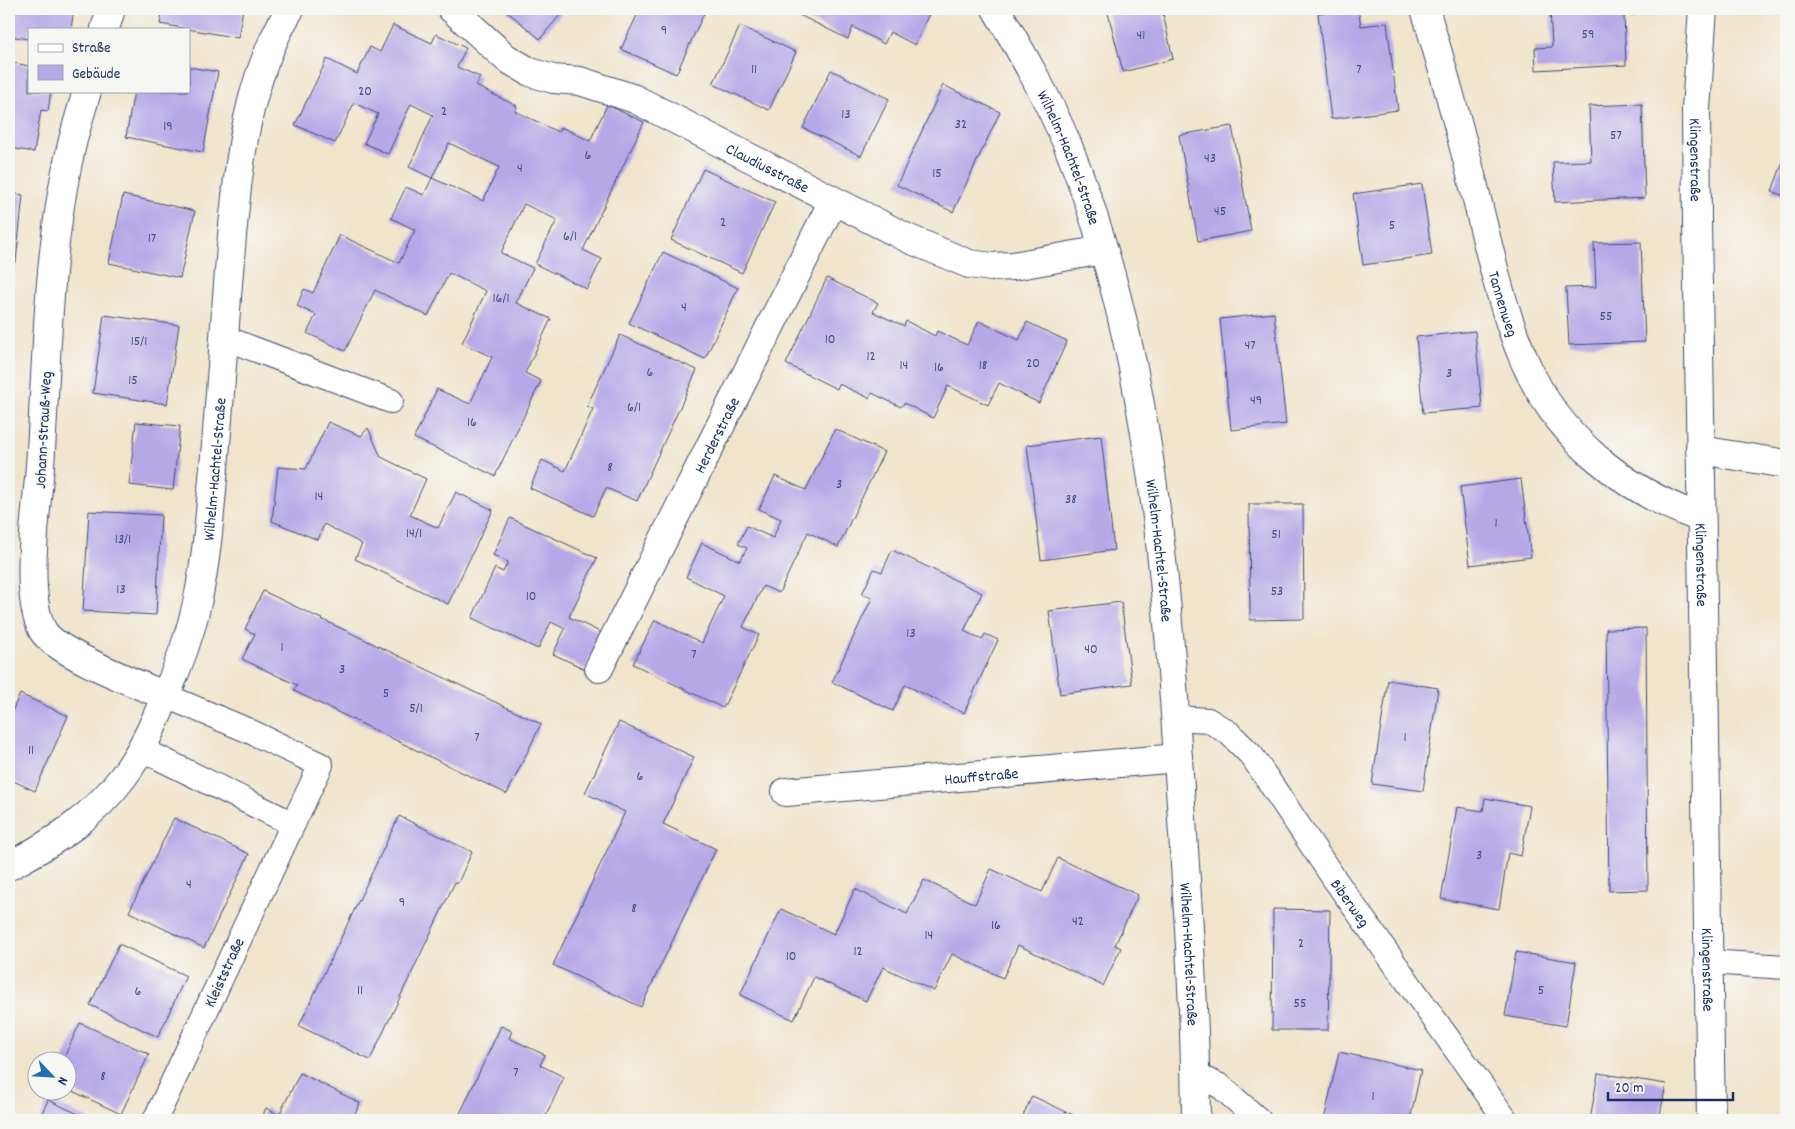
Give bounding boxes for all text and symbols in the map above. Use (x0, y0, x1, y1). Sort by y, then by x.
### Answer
house number: 9 (661, 21, 667, 41)
house number: 59 (1582, 25, 1594, 45)
house number: 41 (1137, 26, 1145, 46)
legend (28, 28, 190, 92)
text: Straße (72, 38, 111, 60)
house number: 11 (751, 60, 757, 80)
house number: 7 (1356, 60, 1362, 80)
text: Gebäude (72, 64, 121, 86)
house number: 20 (358, 82, 372, 102)
street label: Wilhelm-Hachtel-Straße (1030, 87, 1105, 228)
house number: 2 (441, 102, 447, 122)
house number: 13 (841, 105, 851, 125)
house number: 32 (955, 115, 967, 135)
house number: 19 (163, 117, 173, 137)
street label: Klingenstraße (1682, 118, 1706, 202)
house number: 57 (1610, 126, 1622, 146)
street label: Claudiusstraße (721, 138, 813, 200)
house number: 6 (585, 146, 592, 166)
house number: 43 (1204, 149, 1216, 169)
house number: 4 (517, 159, 523, 179)
house number: 15 (932, 164, 942, 184)
house number: 45 (1214, 202, 1226, 222)
house number: 2 (720, 213, 726, 233)
house number: 5 (1389, 216, 1395, 236)
house number: 6/1 (563, 227, 577, 247)
house number: 17 (148, 229, 156, 249)
street label: Tannenweg (1481, 269, 1523, 340)
house number: 16/1 (493, 289, 509, 309)
house number: 4 (681, 298, 687, 318)
house number: 55 (1600, 307, 1612, 327)
house number: 10 (825, 330, 835, 350)
house number: 15/1 (131, 332, 147, 352)
house number: 47 (1244, 336, 1256, 356)
house number: 12 (866, 347, 876, 367)
house number: 20 (1026, 354, 1040, 374)
house number: 14 (900, 356, 908, 376)
house number: 18 (979, 356, 988, 376)
house number: 16 (934, 358, 944, 378)
house number: 6 (647, 363, 654, 383)
house number: 3 (1446, 364, 1452, 384)
street label: Johann-Strauß-Weg (30, 371, 59, 489)
house number: 15 (128, 371, 138, 391)
house number: 49 (1250, 391, 1262, 411)
street label: Herderstraße (689, 394, 747, 478)
street label: Wilhelm-Hachtel-Straße (198, 397, 234, 542)
house number: 6/1 (627, 398, 641, 418)
house number: 16 (467, 413, 477, 433)
house number: 8 (607, 458, 613, 478)
house number: 3 (836, 475, 842, 495)
street label: Wilhelm-Hachtel-Straße (1138, 478, 1177, 623)
house number: 14 (315, 487, 323, 507)
house number: 38 (1065, 490, 1077, 510)
house number: 1 (1494, 514, 1498, 534)
street label: Klingenstraße (1688, 523, 1712, 607)
house number: 14/1 (406, 524, 422, 544)
house number: 51 (1271, 525, 1281, 545)
house number: 13/1 (115, 530, 131, 550)
house number: 13 (116, 580, 126, 600)
house number: 53 (1271, 582, 1283, 602)
house number: 10 (526, 587, 536, 607)
house number: 13 (906, 624, 916, 644)
house number: 1 (280, 638, 284, 658)
house number: 40 (1084, 640, 1098, 660)
house number: 7 (691, 645, 697, 665)
house number: 3 (339, 660, 345, 680)
house number: 5 (383, 684, 389, 704)
house number: 5/1 (409, 699, 423, 719)
house number: 7 (474, 728, 480, 748)
house number: 1 (1403, 728, 1407, 748)
house number: 11 (28, 741, 34, 761)
street label: Hauffstraße (944, 763, 1019, 792)
house number: 6 (637, 767, 644, 787)
house number: 3 (1476, 846, 1482, 866)
house number: 4 (186, 875, 192, 895)
street label: Biberweg (1324, 875, 1374, 933)
street label: Wilhelm-Hachtel-Straße (1172, 882, 1203, 1026)
house number: 9 (399, 893, 405, 913)
house number: 8 (631, 899, 637, 919)
house number: 42 (1072, 912, 1084, 932)
house number: 16 (991, 916, 1001, 936)
house number: 14 (925, 926, 933, 946)
street label: Klingenstraße (1694, 928, 1718, 1012)
street label: Kleiststraße (199, 934, 251, 1012)
house number: 2 (1298, 934, 1304, 954)
house number: 12 (853, 942, 863, 962)
house number: 10 (786, 947, 796, 967)
house number: 11 (357, 981, 363, 1001)
house number: 5 (1538, 981, 1544, 1001)
house number: 6 (135, 982, 142, 1002)
house number: 55 (1294, 994, 1306, 1014)
north arrow (28, 1052, 78, 1102)
house number: 7 (513, 1063, 519, 1083)
house number: 8 (100, 1067, 106, 1087)
scale bar (1608, 1069, 1732, 1101)
text: N (51, 1073, 72, 1088)
text: 20 m (1615, 1078, 1643, 1100)
house number: 1 (1371, 1087, 1375, 1107)

